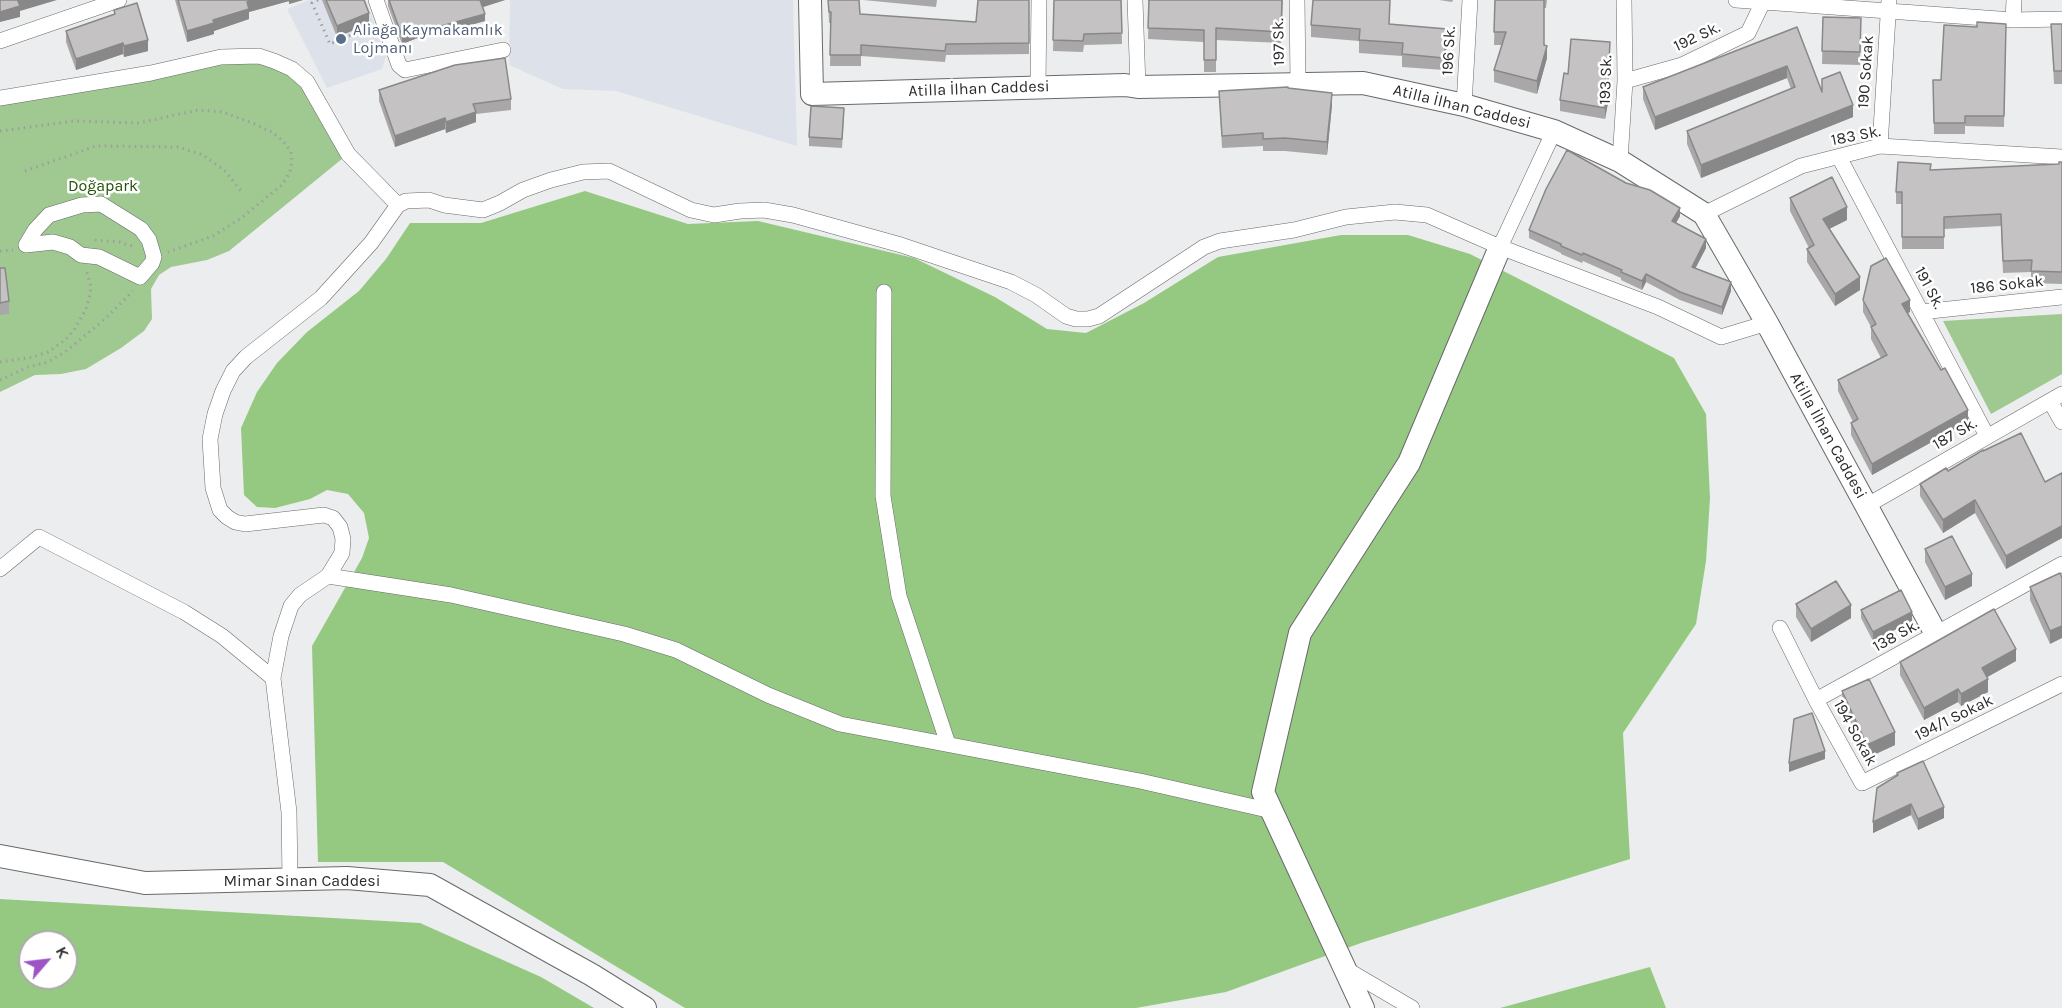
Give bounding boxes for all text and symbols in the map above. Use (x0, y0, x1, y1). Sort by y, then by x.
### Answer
street label: 197 Sk. (1269, 18, 1289, 66)
street label: 192 Sk. (1671, 18, 1723, 56)
place label: Aliağa Kaymakamlık Lojmanı (353, 20, 503, 58)
street label: 196 Sk. (1438, 26, 1460, 76)
marker: Aliağa Kaymakamlık Lojmanı (334, 32, 348, 46)
street label: 190 Sokak (1854, 35, 1878, 109)
street label: 193 Sk. (1596, 55, 1616, 105)
street label: Atilla İlhan Caddesi (908, 77, 1050, 101)
street label: Atilla İlhan Caddesi (1391, 81, 1533, 133)
street label: 183 Sk. (1830, 122, 1882, 150)
park label: Doğapark (68, 176, 138, 196)
street label: 191 Sk. (1910, 264, 1948, 312)
street label: 186 Sokak (1970, 272, 2044, 298)
street label: Atilla İlhan Caddesi (1785, 370, 1871, 502)
street label: 187 Sk. (1929, 414, 1981, 454)
street label: 138 Sk. (1870, 616, 1922, 656)
street label: 194/1 Sokak (1912, 691, 1996, 745)
street label: 194 Sokak (1829, 697, 1881, 769)
street label: Mimar Sinan Caddesi (223, 871, 381, 891)
north arrow (18, 930, 78, 990)
text: K (52, 943, 73, 961)

